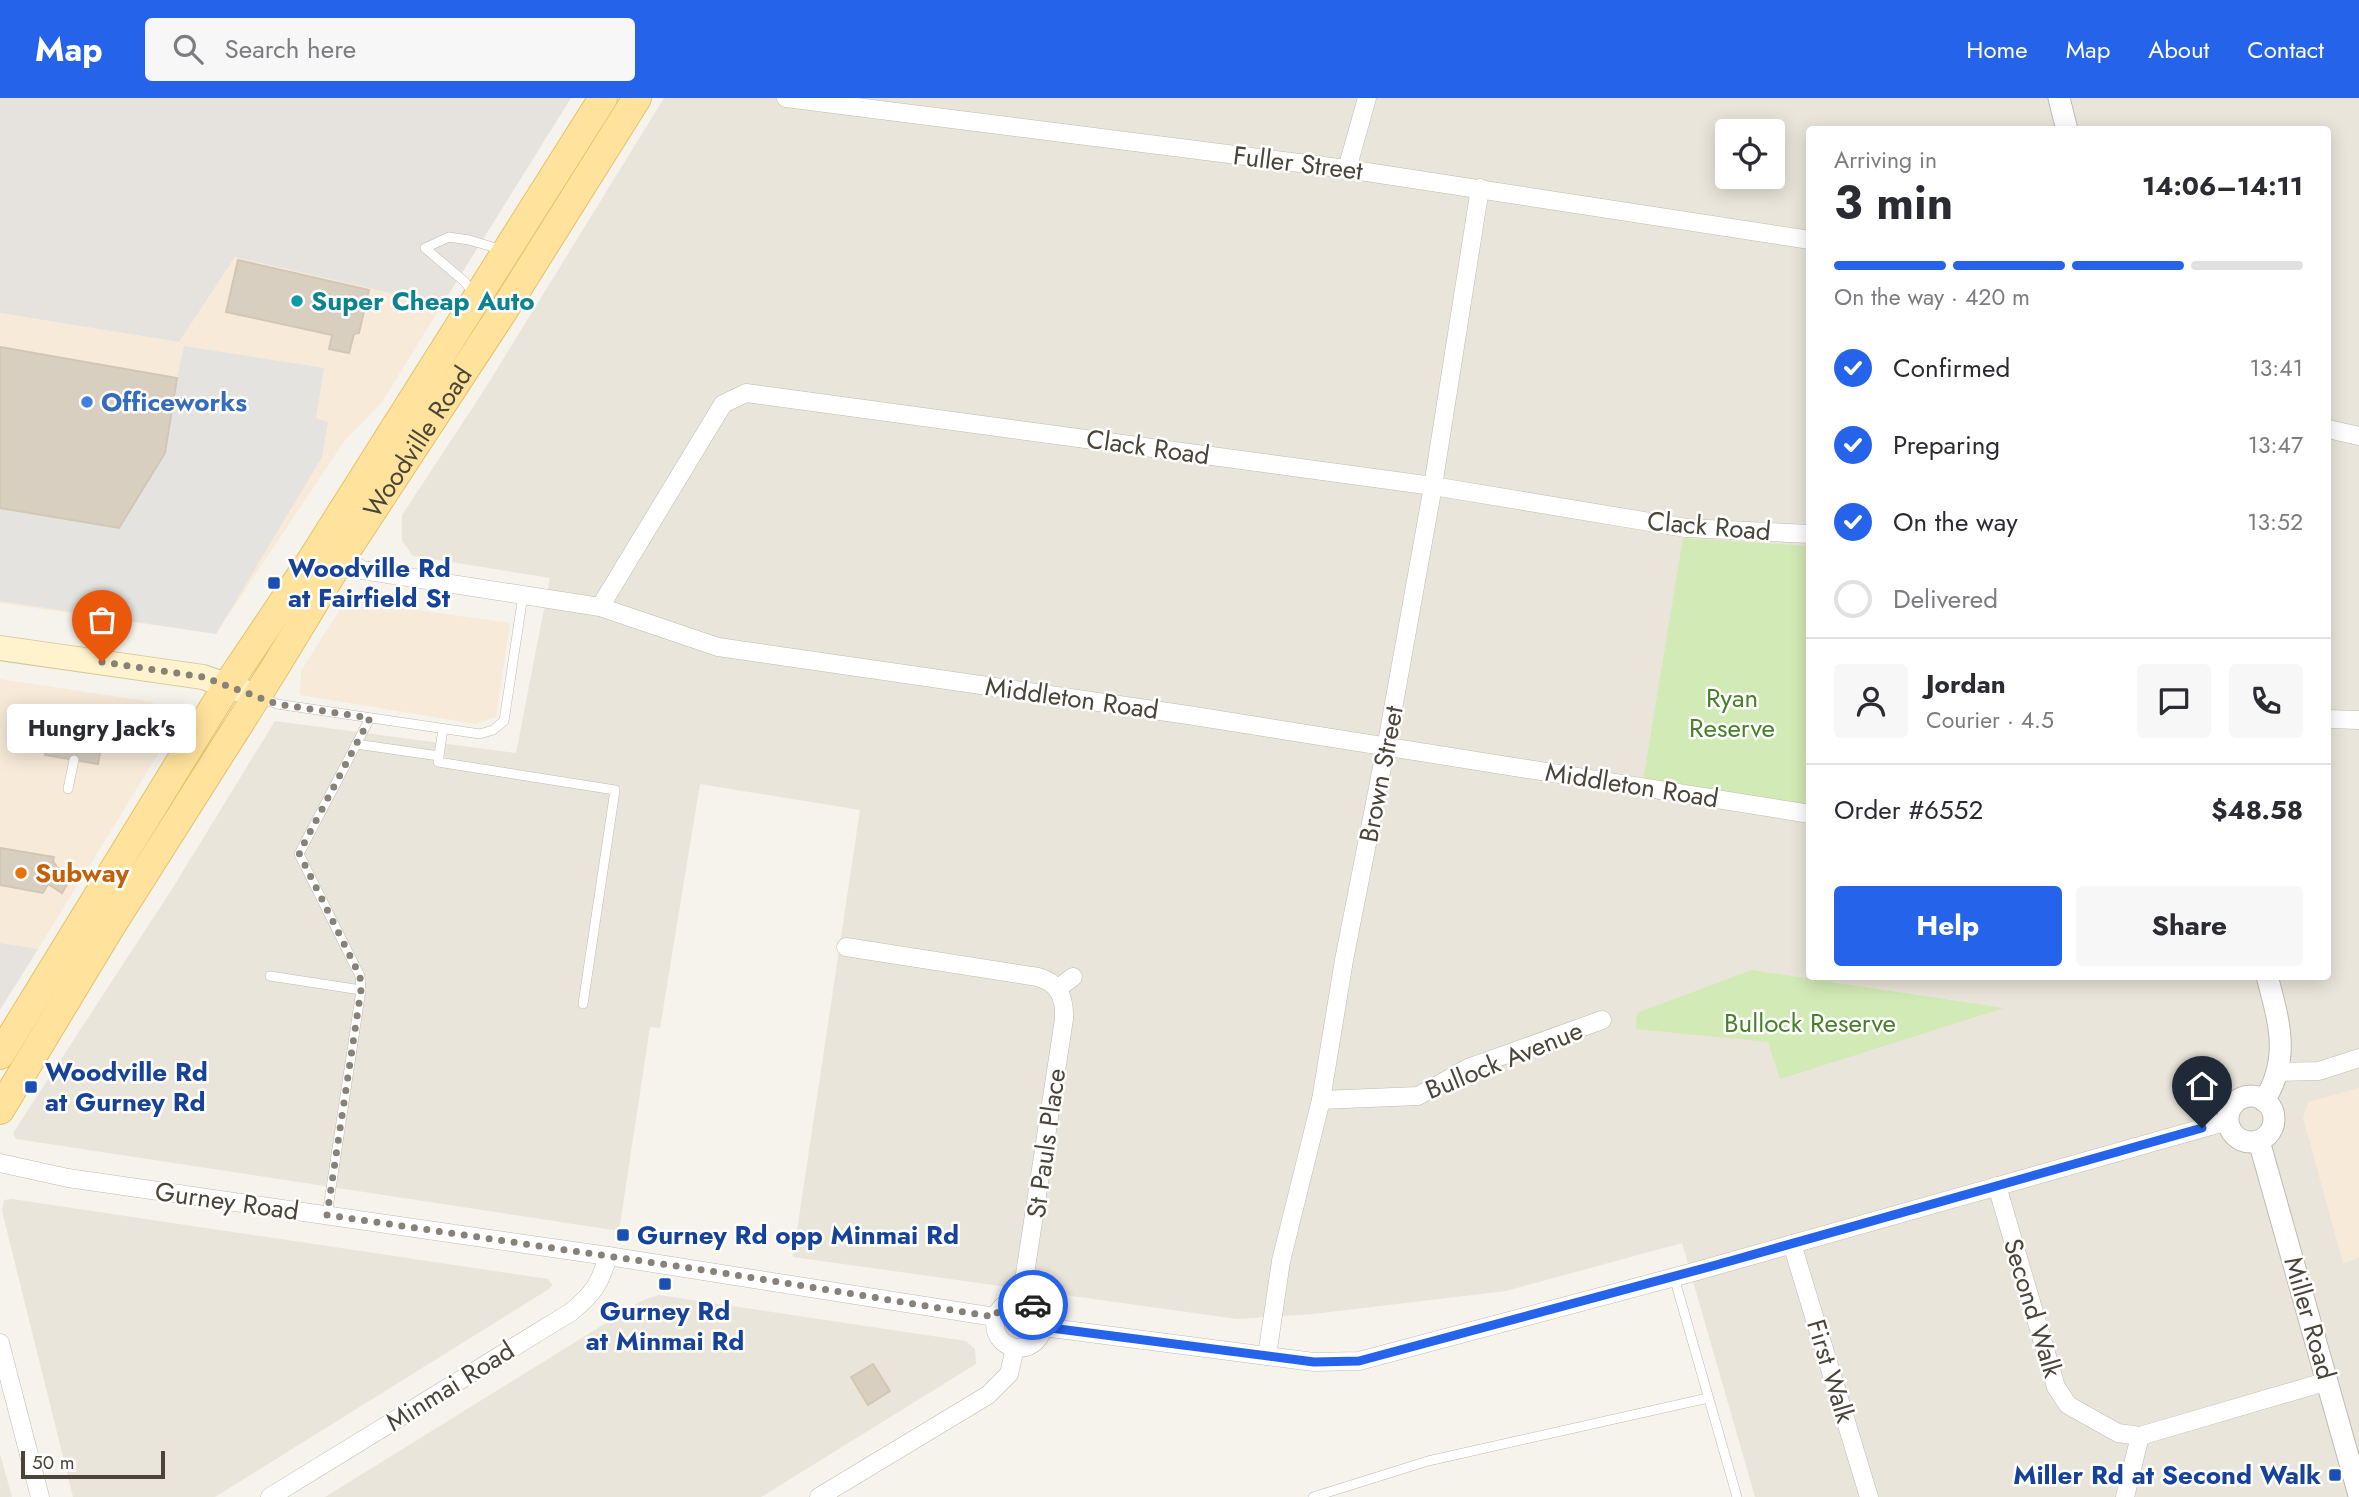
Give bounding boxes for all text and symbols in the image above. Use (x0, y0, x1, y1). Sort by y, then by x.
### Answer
search box (145, 18, 635, 81)
text: Map (35, 26, 103, 73)
icon: search (169, 30, 207, 68)
text: Search here (225, 30, 356, 68)
text: Home (1966, 32, 2028, 67)
text: Map (2066, 32, 2110, 67)
text: About (2148, 32, 2209, 67)
text: Contact (2247, 32, 2324, 67)
map controls (1715, 119, 1785, 189)
button: locate (1715, 119, 1785, 189)
street label: Fuller Street (1231, 136, 1366, 190)
text: Arriving in (1834, 143, 1937, 177)
text: 14:06–14:11 (2142, 167, 2303, 205)
text: 3 min (1834, 170, 1953, 236)
text: On the way · 420 m (1834, 280, 2030, 314)
place label: Super Cheap Auto (311, 282, 535, 320)
marker: Super Cheap Auto (289, 293, 305, 309)
icon: check (1834, 349, 1872, 387)
text: Confirmed (1893, 349, 2010, 387)
text: 13:41 (2249, 351, 2303, 385)
street label: Woodville Road (354, 358, 481, 525)
place label: Officeworks (101, 383, 247, 421)
marker: Officeworks (79, 394, 95, 410)
street label: Clack Road (1084, 420, 1212, 474)
icon: check (1834, 426, 1872, 464)
text: Preparing (1893, 426, 2000, 464)
text: 13:47 (2248, 428, 2303, 462)
street label: Clack Road (1646, 502, 1772, 550)
icon: check (1834, 503, 1872, 541)
text: On the way (1893, 503, 2018, 541)
text: 13:52 (2247, 505, 2303, 539)
place label: Woodville Rd at Fairfield St (288, 549, 451, 617)
marker: Woodville Rd at Fairfield St (266, 575, 282, 591)
text: Delivered (1893, 580, 1998, 618)
pin (72, 590, 132, 662)
icon: bag (83, 601, 121, 639)
button: person (1834, 664, 1908, 738)
button: chat (2137, 664, 2211, 738)
button: phone (2229, 664, 2303, 738)
text: Jordan (1926, 665, 2006, 703)
street label: Middleton Road (983, 667, 1161, 729)
park label: Ryan Reserve (1689, 679, 1775, 747)
street label: Brown Street (1349, 702, 1413, 845)
text: Courier · 4.5 (1926, 703, 2054, 737)
callout: Hungry Jack's (7, 704, 196, 753)
text: Hungry Jack's (28, 711, 175, 745)
street label: Middleton Road (1543, 753, 1721, 817)
text: Order #6552 (1834, 791, 1983, 829)
text: $48.58 (2211, 791, 2303, 829)
place label: Subway (35, 854, 130, 892)
marker: Subway (13, 865, 29, 881)
button: Help (1834, 886, 2062, 966)
button: Share (2076, 886, 2303, 966)
park label: Bullock Reserve (1724, 1004, 1896, 1042)
street label: Bullock Avenue (1419, 1011, 1589, 1109)
place label: Woodville Rd at Gurney Rd (45, 1053, 208, 1121)
pin (2172, 1056, 2232, 1128)
street label: St Pauls Place (1017, 1066, 1075, 1220)
icon: home (2183, 1067, 2221, 1105)
marker: Woodville Rd at Gurney Rd (23, 1079, 39, 1095)
street label: Gurney Road (153, 1172, 301, 1230)
place label: Gurney Rd opp Minmai Rd (637, 1216, 959, 1254)
marker: Gurney Rd opp Minmai Rd (615, 1227, 631, 1243)
street label: Second Walk (1994, 1234, 2072, 1383)
street label: Miller Road (2274, 1252, 2346, 1384)
courier (998, 1270, 1068, 1340)
marker: Gurney Rd at Minmai Rd (657, 1276, 673, 1292)
icon: car (1014, 1286, 1052, 1324)
place label: Gurney Rd at Minmai Rd (586, 1292, 744, 1360)
street label: First Walk (1797, 1315, 1865, 1428)
street label: Minmai Road (378, 1331, 522, 1441)
scale bar (21, 1448, 164, 1480)
text: 50 m (32, 1449, 75, 1476)
place label: Miller Rd at Second Walk (2013, 1456, 2321, 1494)
marker: Miller Rd at Second Walk (2327, 1467, 2343, 1483)

